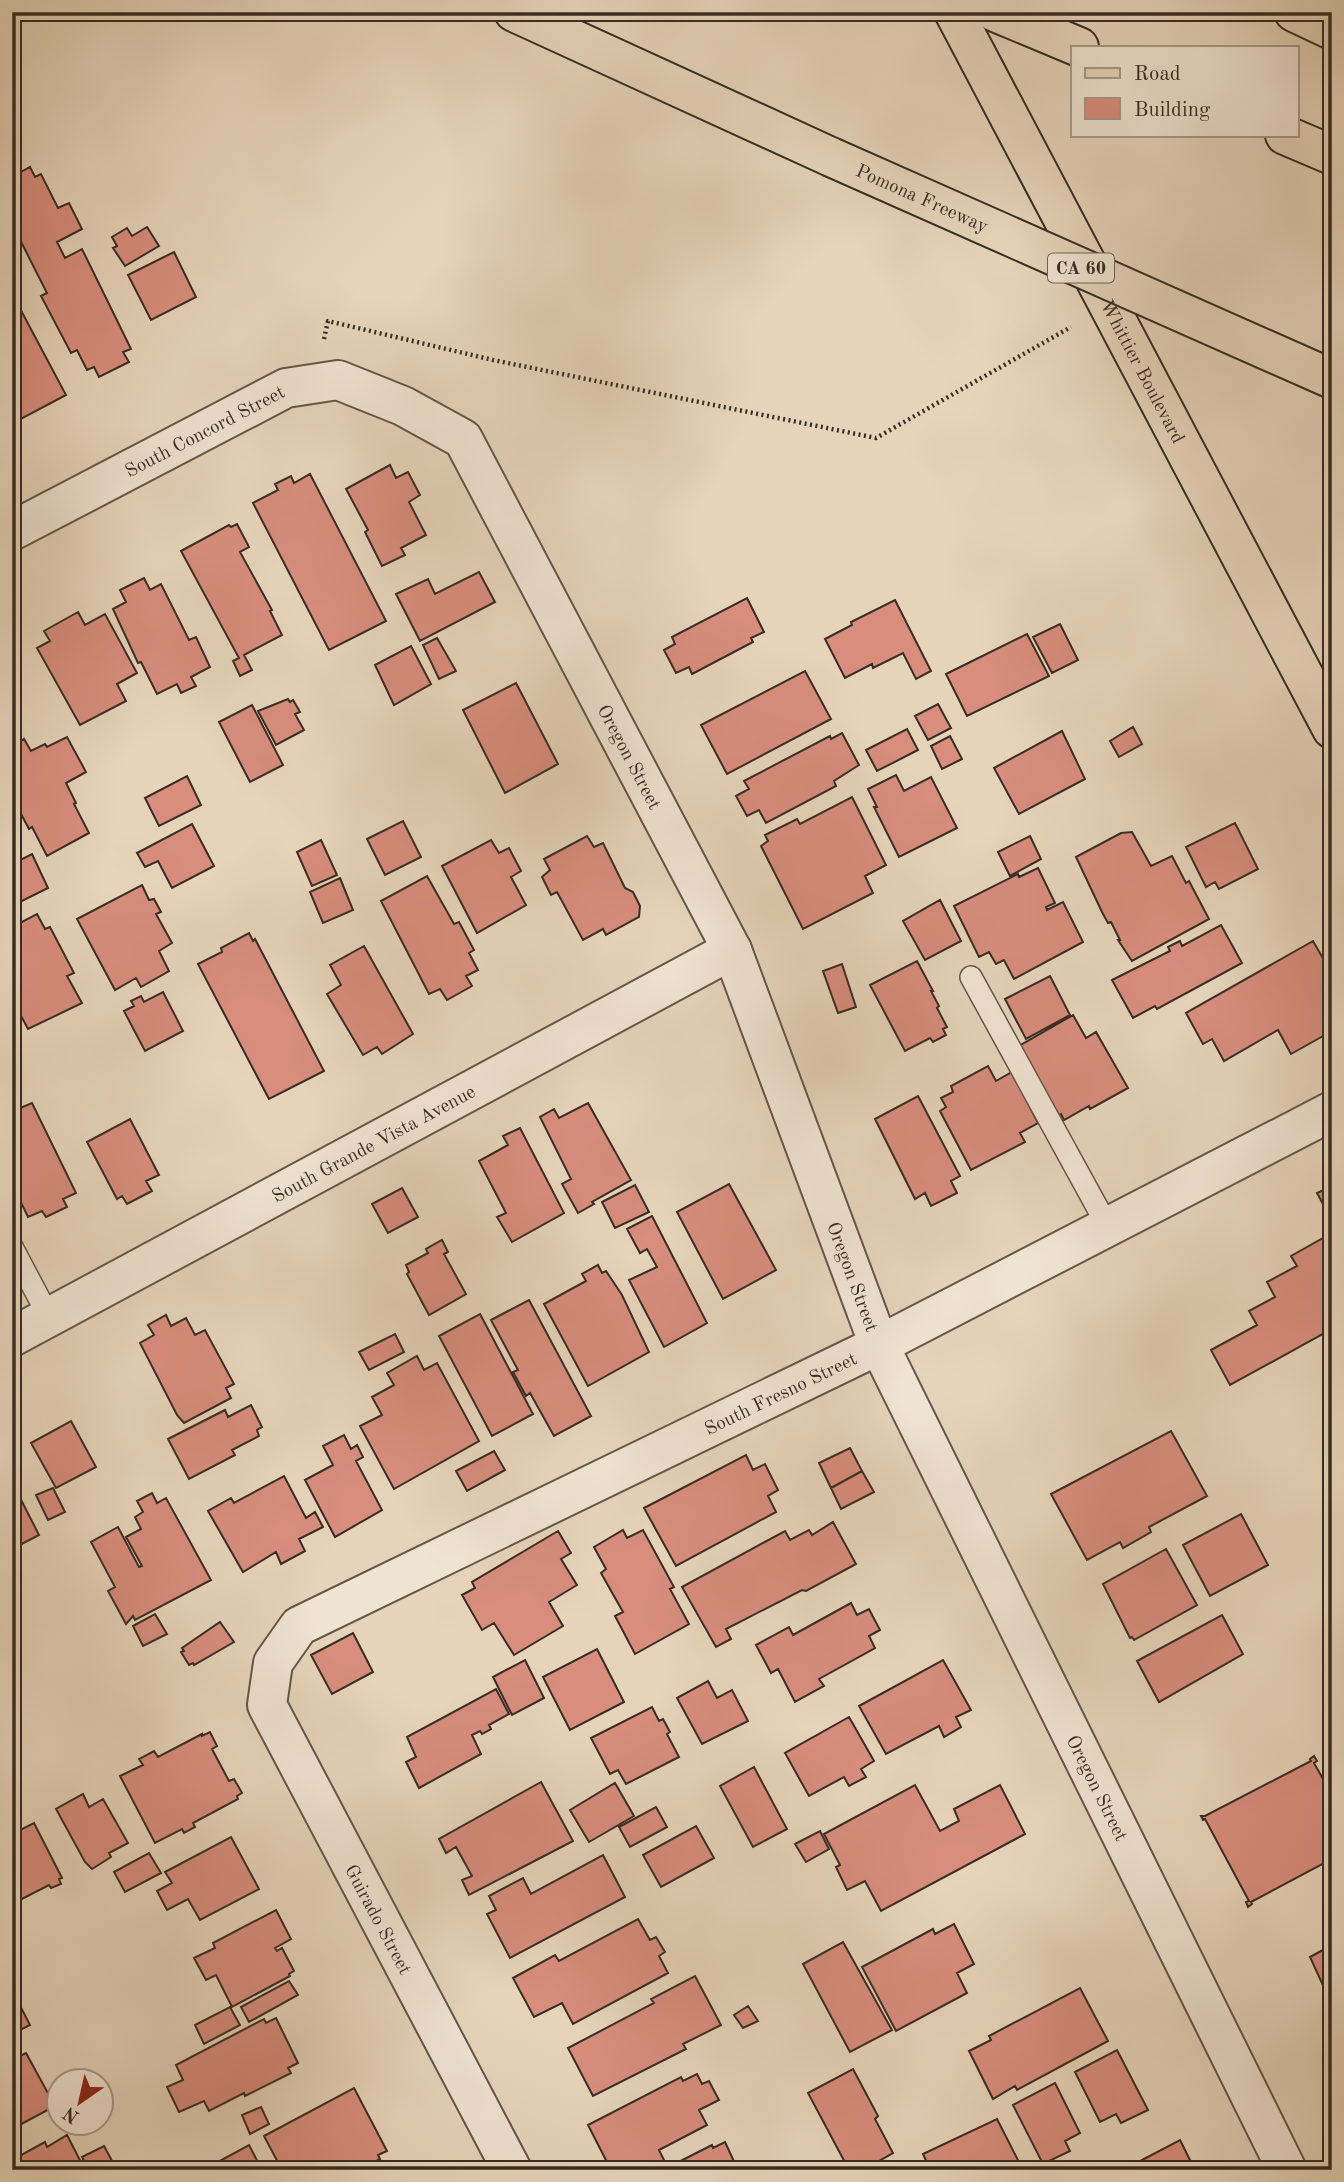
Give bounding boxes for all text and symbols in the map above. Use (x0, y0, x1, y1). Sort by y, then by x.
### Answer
legend (1071, 46, 1298, 136)
text: Road (1134, 64, 1181, 85)
text: Building (1134, 100, 1211, 121)
street label: Pomona Freeway (852, 162, 990, 237)
road number: CA 60 (1048, 254, 1114, 282)
street label: Whittier Boulevard (1096, 297, 1187, 447)
street label: South Concord Street (123, 383, 289, 482)
street label: Oregon Street (593, 702, 663, 813)
street label: South Grande Vista Avenue (269, 1083, 479, 1207)
street label: Oregon Street (822, 1220, 880, 1335)
street label: South Fresno Street (702, 1350, 861, 1440)
street label: Oregon Street (1062, 1733, 1130, 1845)
street label: Guirado Street (340, 1862, 414, 1978)
north arrow (46, 2066, 116, 2136)
text: N (60, 2102, 83, 2126)

